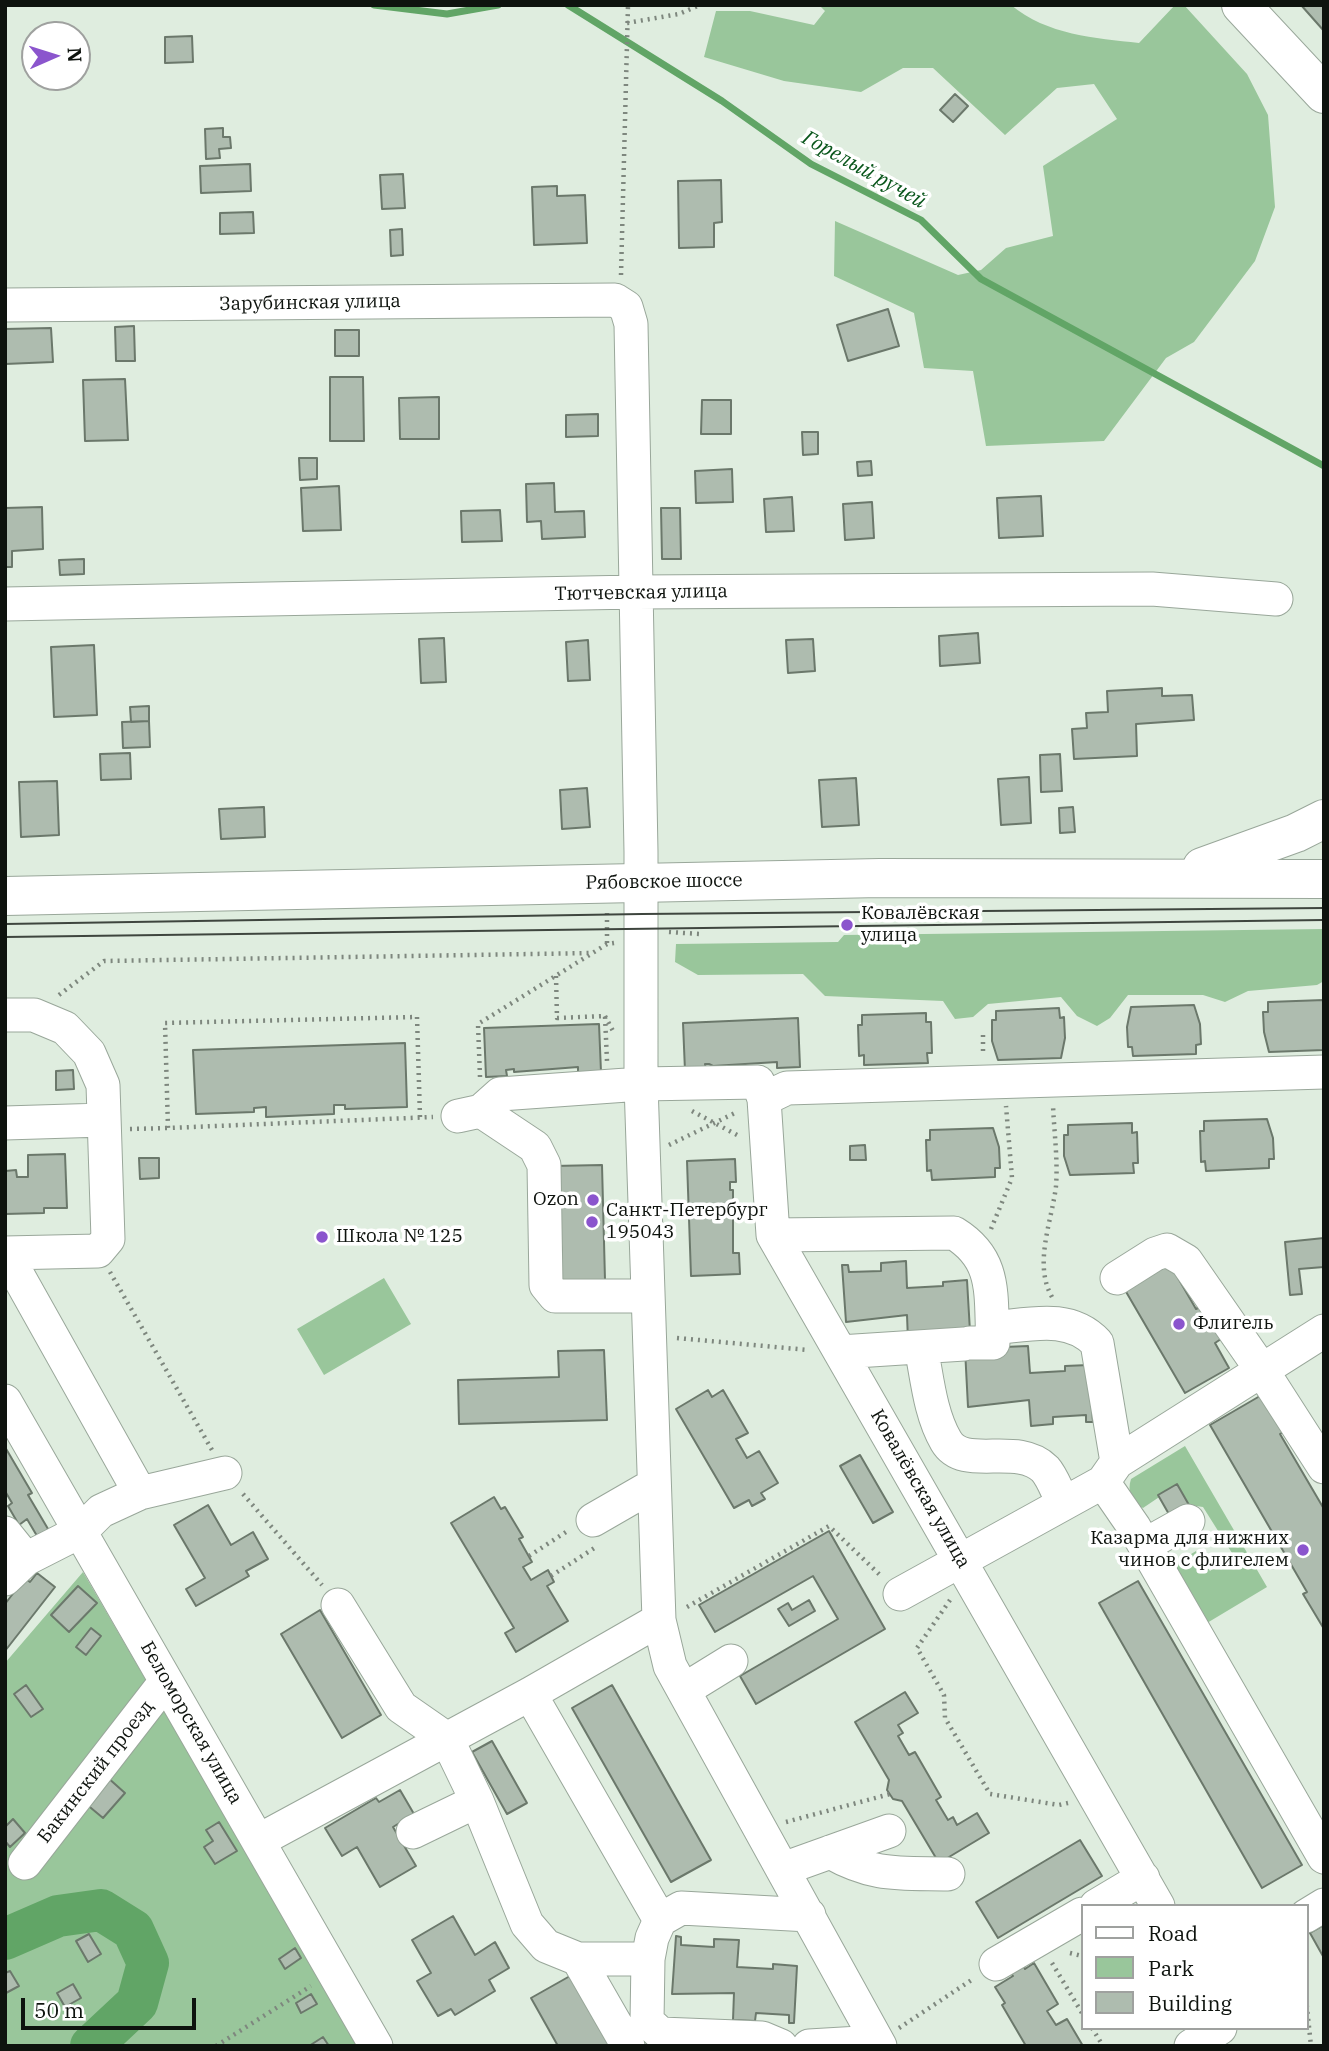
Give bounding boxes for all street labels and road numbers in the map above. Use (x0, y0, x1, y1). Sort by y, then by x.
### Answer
street label: Зарубинская улица (219, 290, 401, 316)
street label: Тютчевская улица (554, 580, 728, 606)
street label: Рябовское шоссе (585, 869, 743, 895)
street label: Ковалёвская улица (865, 1405, 975, 1573)
street label: Беломорская улица (135, 1638, 247, 1808)
street label: Бакинский проезд (33, 1696, 159, 1848)

